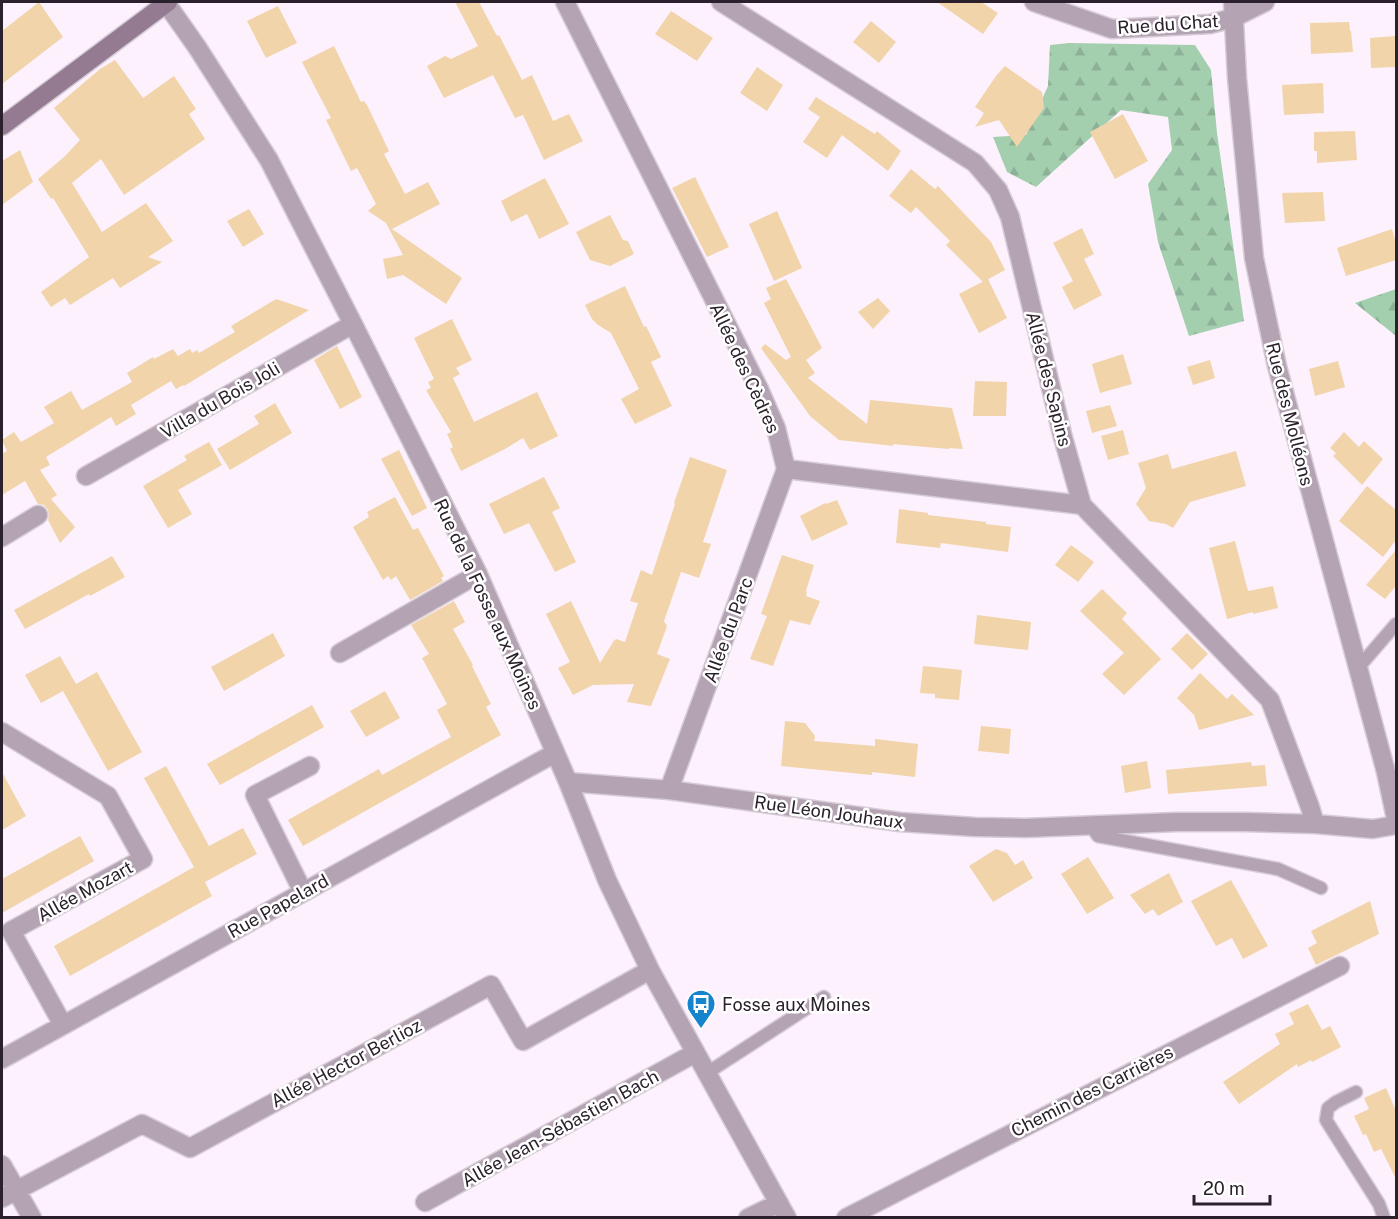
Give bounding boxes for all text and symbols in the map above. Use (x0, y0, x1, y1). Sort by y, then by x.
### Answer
street label: Rue du Chat (1117, 10, 1219, 38)
street label: Allée des Cèdres (706, 300, 784, 436)
street label: Allée des Sapins (1022, 309, 1076, 449)
street label: Rue des Molléons (1262, 340, 1318, 488)
street label: Villa du Bois Joli (157, 357, 283, 443)
street label: Rue de la Fosse aux Moines (430, 495, 546, 713)
street label: Allée du Parc (699, 574, 757, 686)
street label: Rue Léon Jouhaux (753, 791, 905, 833)
street label: Allée Mozart (34, 856, 136, 926)
street label: Rue Papelard (224, 870, 332, 942)
bus stop icon: Fosse aux Moines (685, 988, 717, 1030)
place label: Fosse aux Moines (722, 994, 870, 1015)
street label: Allée Hector Berlioz (267, 1015, 425, 1111)
street label: Chemin des Carrières (1007, 1041, 1177, 1141)
street label: Allée Jean-Sébastien Bach (458, 1065, 662, 1191)
scale bar (1194, 1168, 1270, 1206)
text: 20 m (1203, 1178, 1245, 1199)

